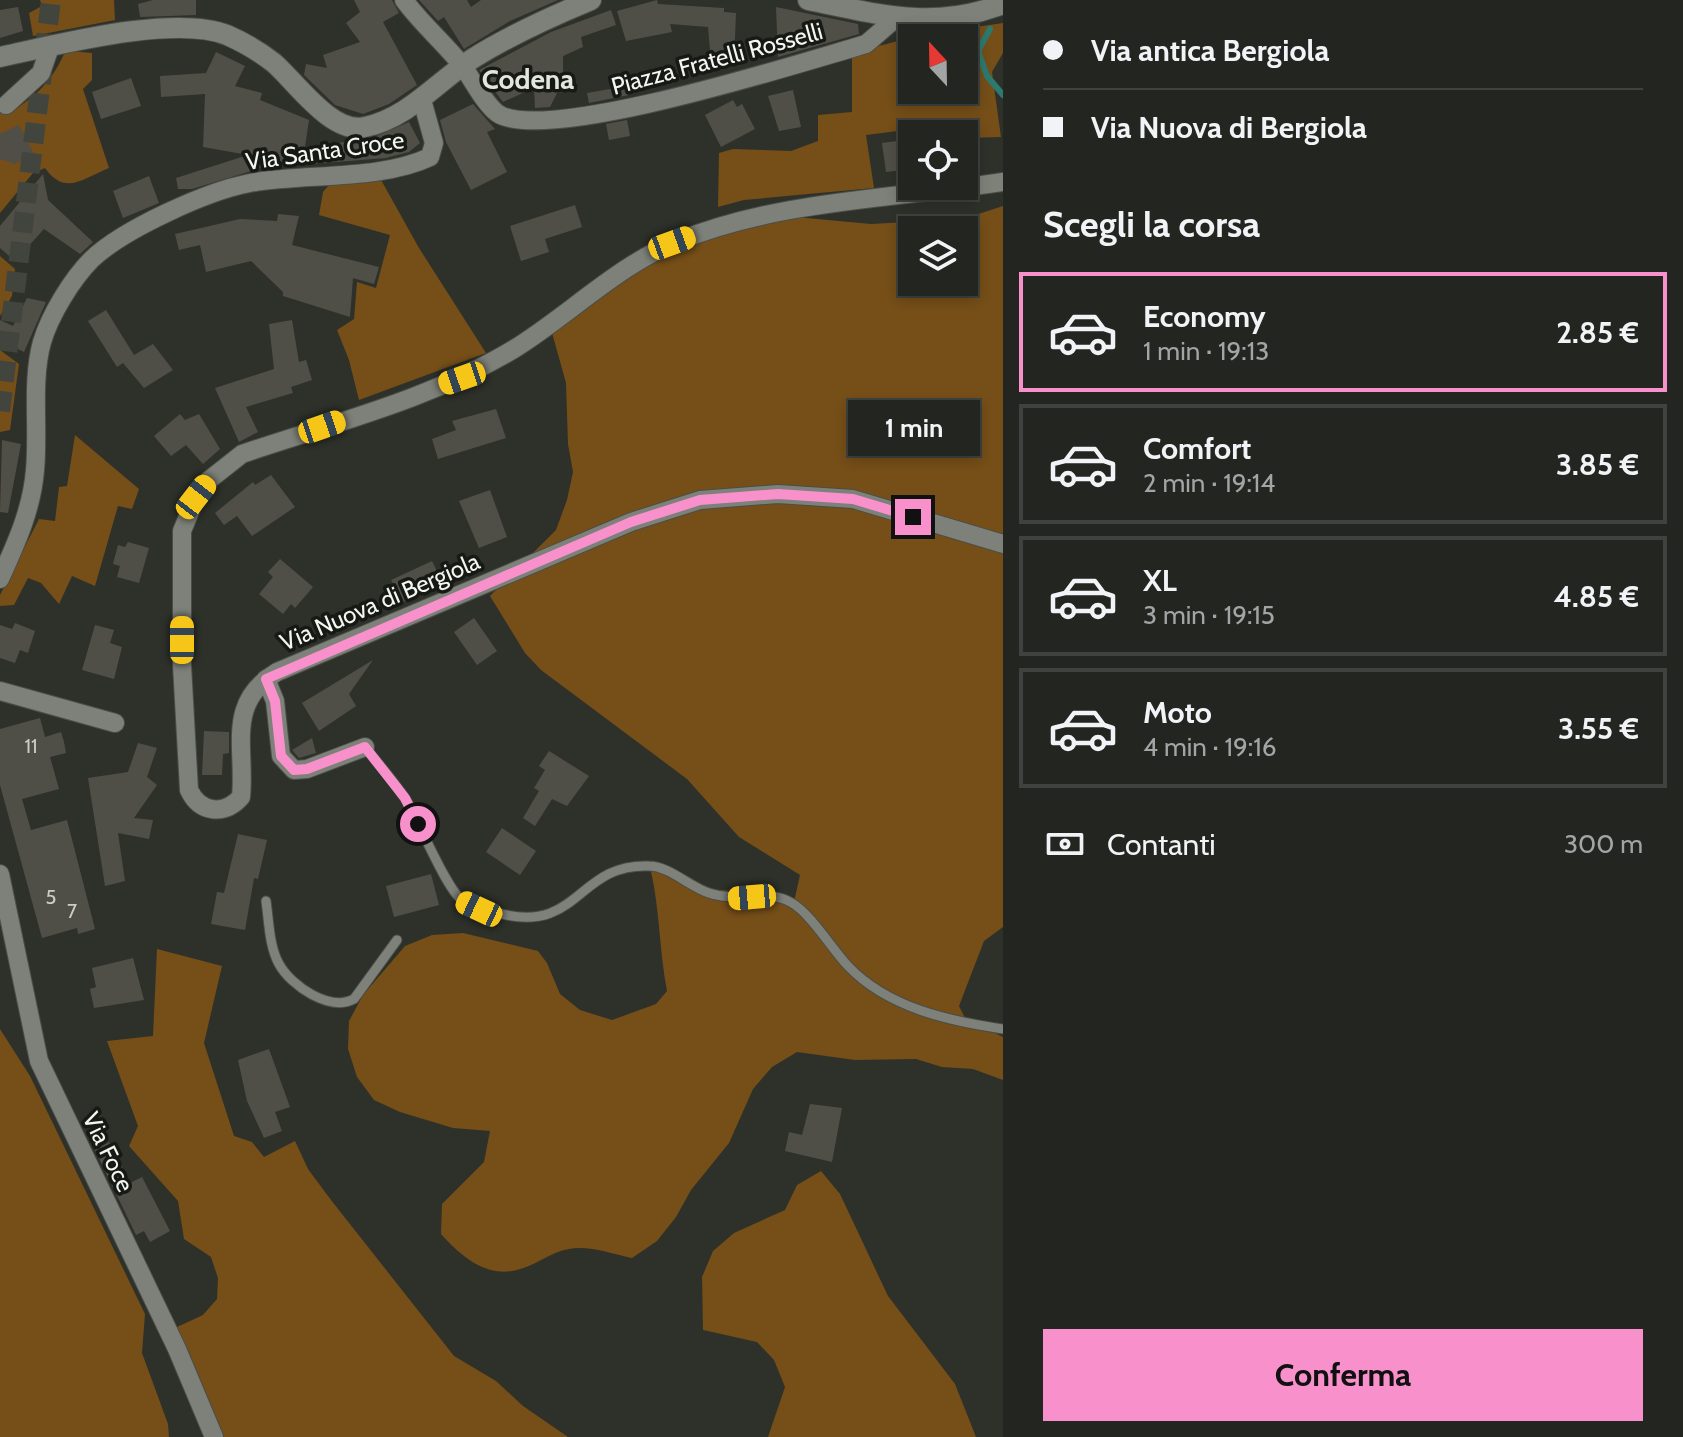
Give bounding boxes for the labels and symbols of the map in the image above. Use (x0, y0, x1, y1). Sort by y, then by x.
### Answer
street label: Piazza Fratelli Rosselli (608, 16, 826, 101)
north arrow (898, 24, 978, 104)
district label: Codena (482, 62, 574, 96)
street label: Via Santa Croce (244, 125, 406, 176)
car (645, 224, 699, 262)
car (435, 359, 489, 397)
callout: 1 min (847, 401, 979, 457)
car (295, 408, 349, 446)
car (172, 471, 220, 523)
route end (895, 499, 931, 535)
street label: Via Nuova di Bergiola (276, 546, 485, 657)
car (170, 616, 194, 664)
house number: 11 (24, 734, 38, 758)
route start (400, 806, 436, 842)
car (727, 883, 777, 911)
house number: 5 (46, 885, 56, 909)
car (452, 888, 506, 930)
house number: 7 (67, 899, 77, 923)
street label: Via Foce (77, 1107, 140, 1197)

